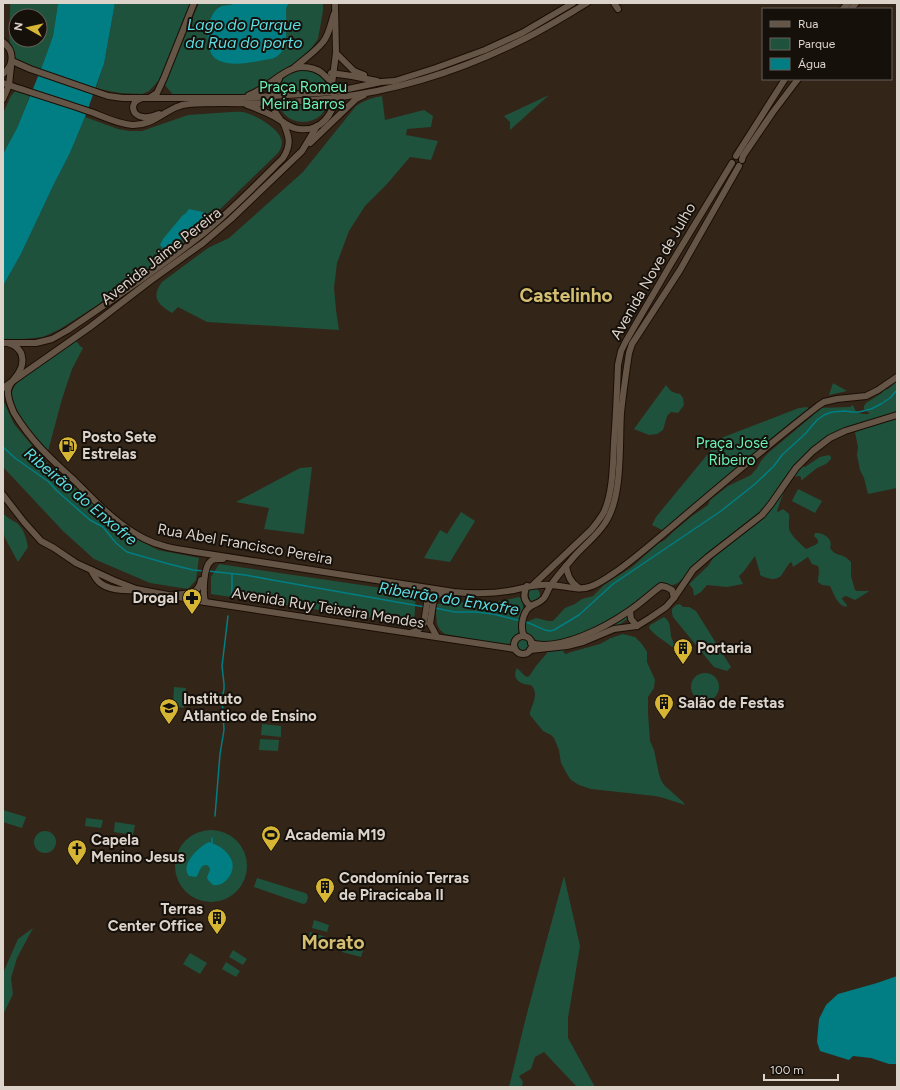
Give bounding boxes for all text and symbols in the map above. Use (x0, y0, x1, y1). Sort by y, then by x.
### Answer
north arrow (8, 8, 48, 48)
legend (762, 8, 892, 80)
water label: Lago do Parque da Rua do porto (185, 15, 303, 52)
text: Rua (798, 17, 818, 31)
text: N (12, 22, 26, 32)
text: Parque (798, 37, 836, 51)
text: Água (798, 57, 826, 71)
park label: Praça Romeu Meira Barros (259, 78, 347, 113)
street label: Avenida Nove de Julho (607, 199, 700, 342)
street label: Avenida Jaime Pereira (97, 204, 225, 308)
district label: Castelinho (519, 284, 613, 307)
place label: Posto Sete Estrelas (82, 428, 157, 463)
park label: Praça José Ribeiro (696, 434, 768, 469)
fuel station icon: Posto Sete Estrelas (57, 435, 79, 463)
water label: Ribeirão do Enxofre (20, 444, 141, 549)
street label: Rua Abel Francisco Pereira (156, 520, 334, 568)
water label: Ribeirão do Enxofre (377, 578, 521, 619)
street label: Avenida Ruy Teixeira Mendes (231, 584, 425, 632)
pharmacy icon: Drogal (181, 587, 203, 615)
place label: Drogal (132, 589, 178, 607)
building icon: Portaria (672, 637, 694, 665)
place label: Portaria (697, 639, 752, 657)
place label: Instituto Atlantico de Ensino (183, 690, 317, 725)
building icon: Salão de Festas (653, 692, 675, 720)
place label: Salão de Festas (678, 694, 784, 712)
school or university icon: Instituto Atlantico de Ensino (158, 697, 180, 725)
sports icon: Academia M19 (260, 824, 282, 852)
place label: Academia M19 (285, 826, 386, 844)
place label: Capela Menino Jesus (91, 831, 185, 866)
church icon: Capela Menino Jesus (66, 838, 88, 866)
place label: Condomínio Terras de Piracicaba II (339, 869, 469, 904)
building icon: Condomínio Terras de Piracicaba II (314, 876, 336, 904)
place label: Terras Center Office (108, 900, 204, 935)
building icon: Terras Center Office (206, 907, 228, 935)
district label: Morato (301, 931, 365, 954)
scale bar (764, 1056, 838, 1082)
text: 100 m (770, 1063, 804, 1077)

